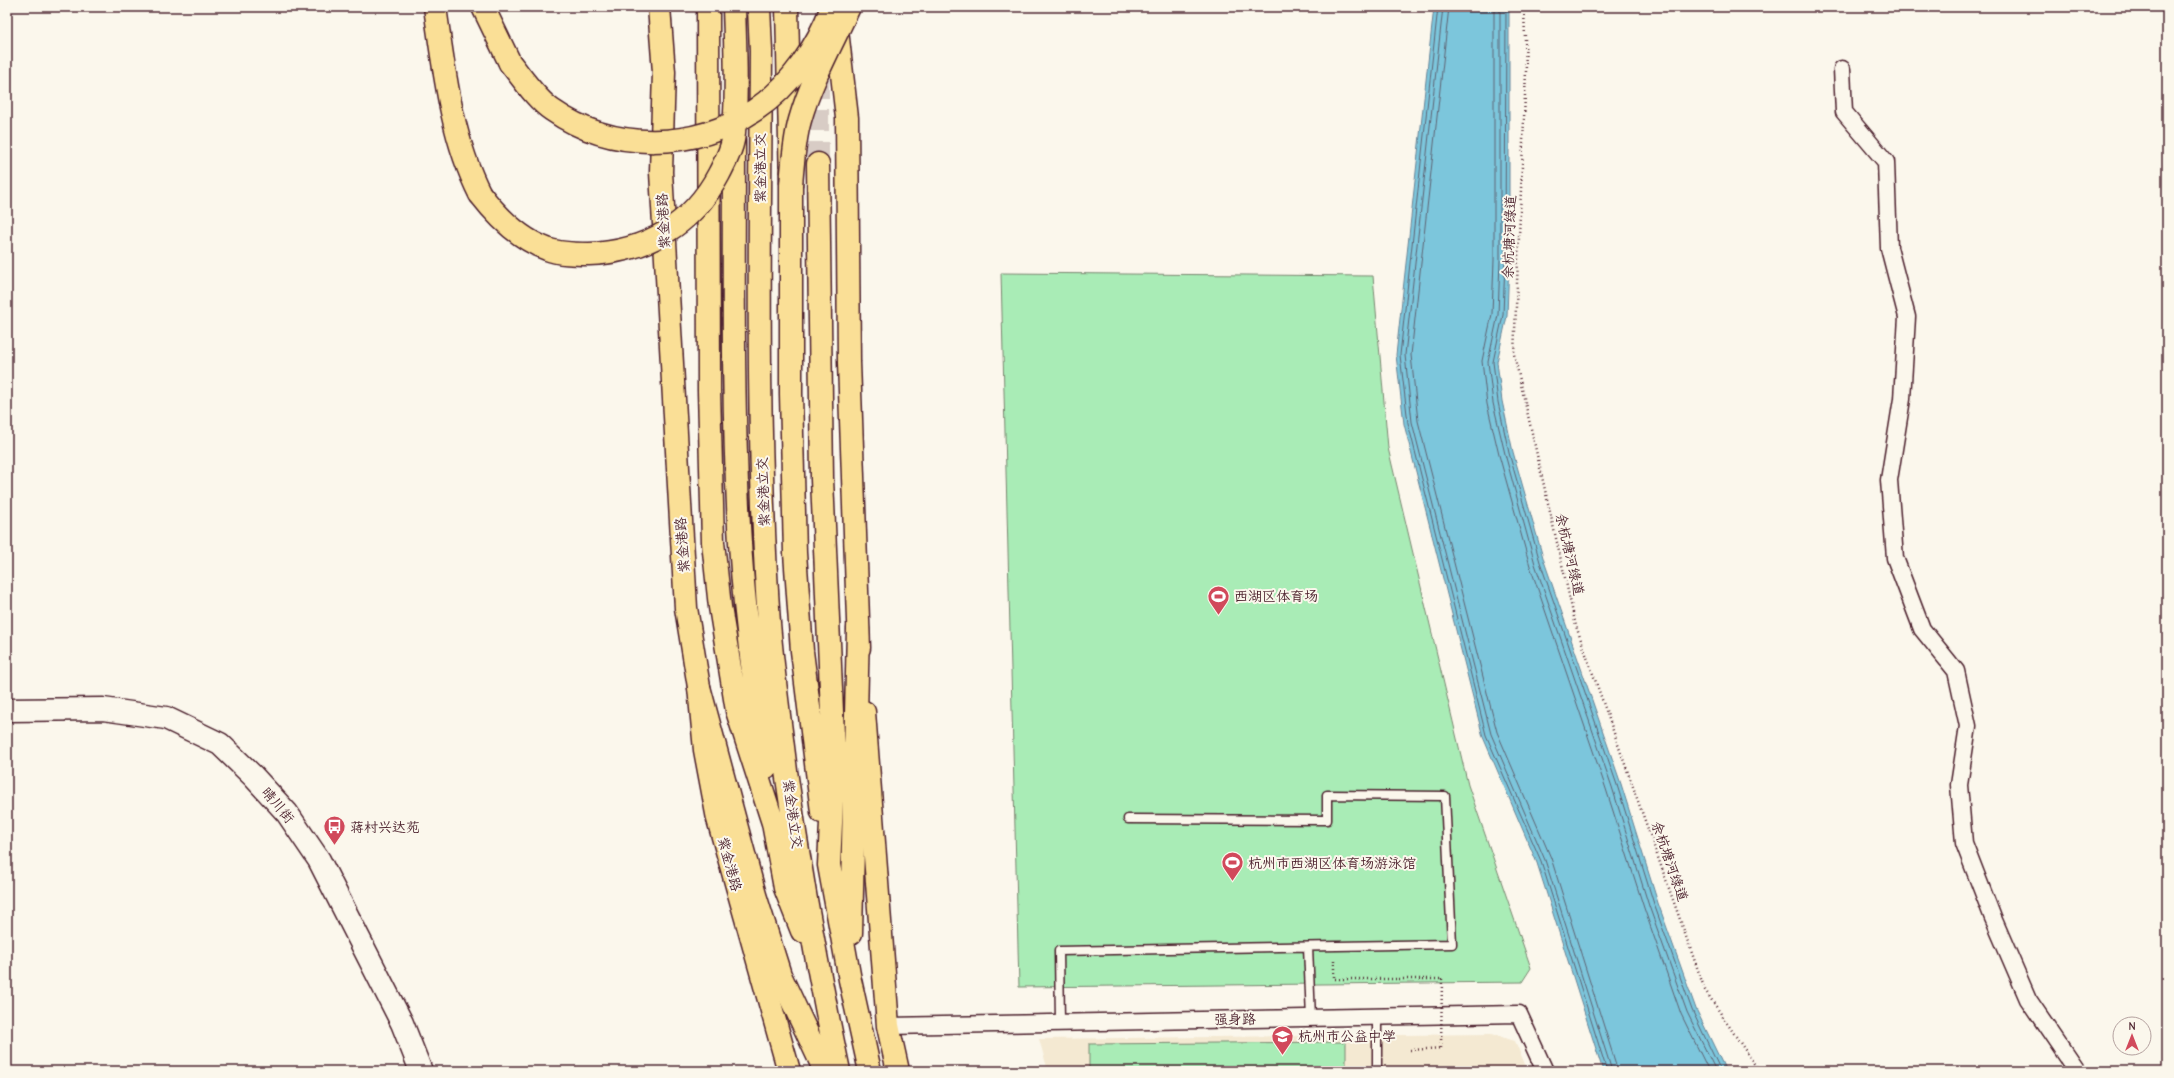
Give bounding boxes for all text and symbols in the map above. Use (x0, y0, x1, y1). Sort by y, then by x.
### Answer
street label: 紫金港立交 (752, 133, 769, 203)
street label: 紫金港路 (654, 193, 673, 249)
street label: 余杭塘河绿道 (1500, 195, 1519, 279)
street label: 紫金港立交 (754, 457, 773, 527)
street label: 余杭塘河绿道 (1552, 511, 1587, 597)
street label: 紫金港路 (672, 516, 693, 573)
sports icon: 西湖区体育场 (1206, 583, 1232, 616)
place label: 西湖区体育场 (1234, 588, 1318, 605)
street label: 紫金港立交 (779, 778, 806, 850)
street label: 晴川街 (258, 784, 298, 827)
bus stop icon: 蒋村兴达苑 (321, 814, 347, 847)
place label: 蒋村兴达苑 (350, 819, 420, 836)
street label: 余杭塘河绿道 (1648, 819, 1691, 904)
street label: 紫金港路 (714, 835, 745, 893)
sports icon: 杭州市西湖区体育场游泳馆 (1220, 850, 1246, 883)
place label: 杭州市西湖区体育场游泳馆 (1248, 855, 1416, 872)
street label: 强身路 (1214, 1011, 1256, 1028)
north arrow (2112, 1016, 2152, 1056)
text: N (2128, 1020, 2136, 1033)
school or university icon: 杭州市公益中学 (1270, 1023, 1296, 1056)
place label: 杭州市公益中学 (1298, 1028, 1396, 1045)

